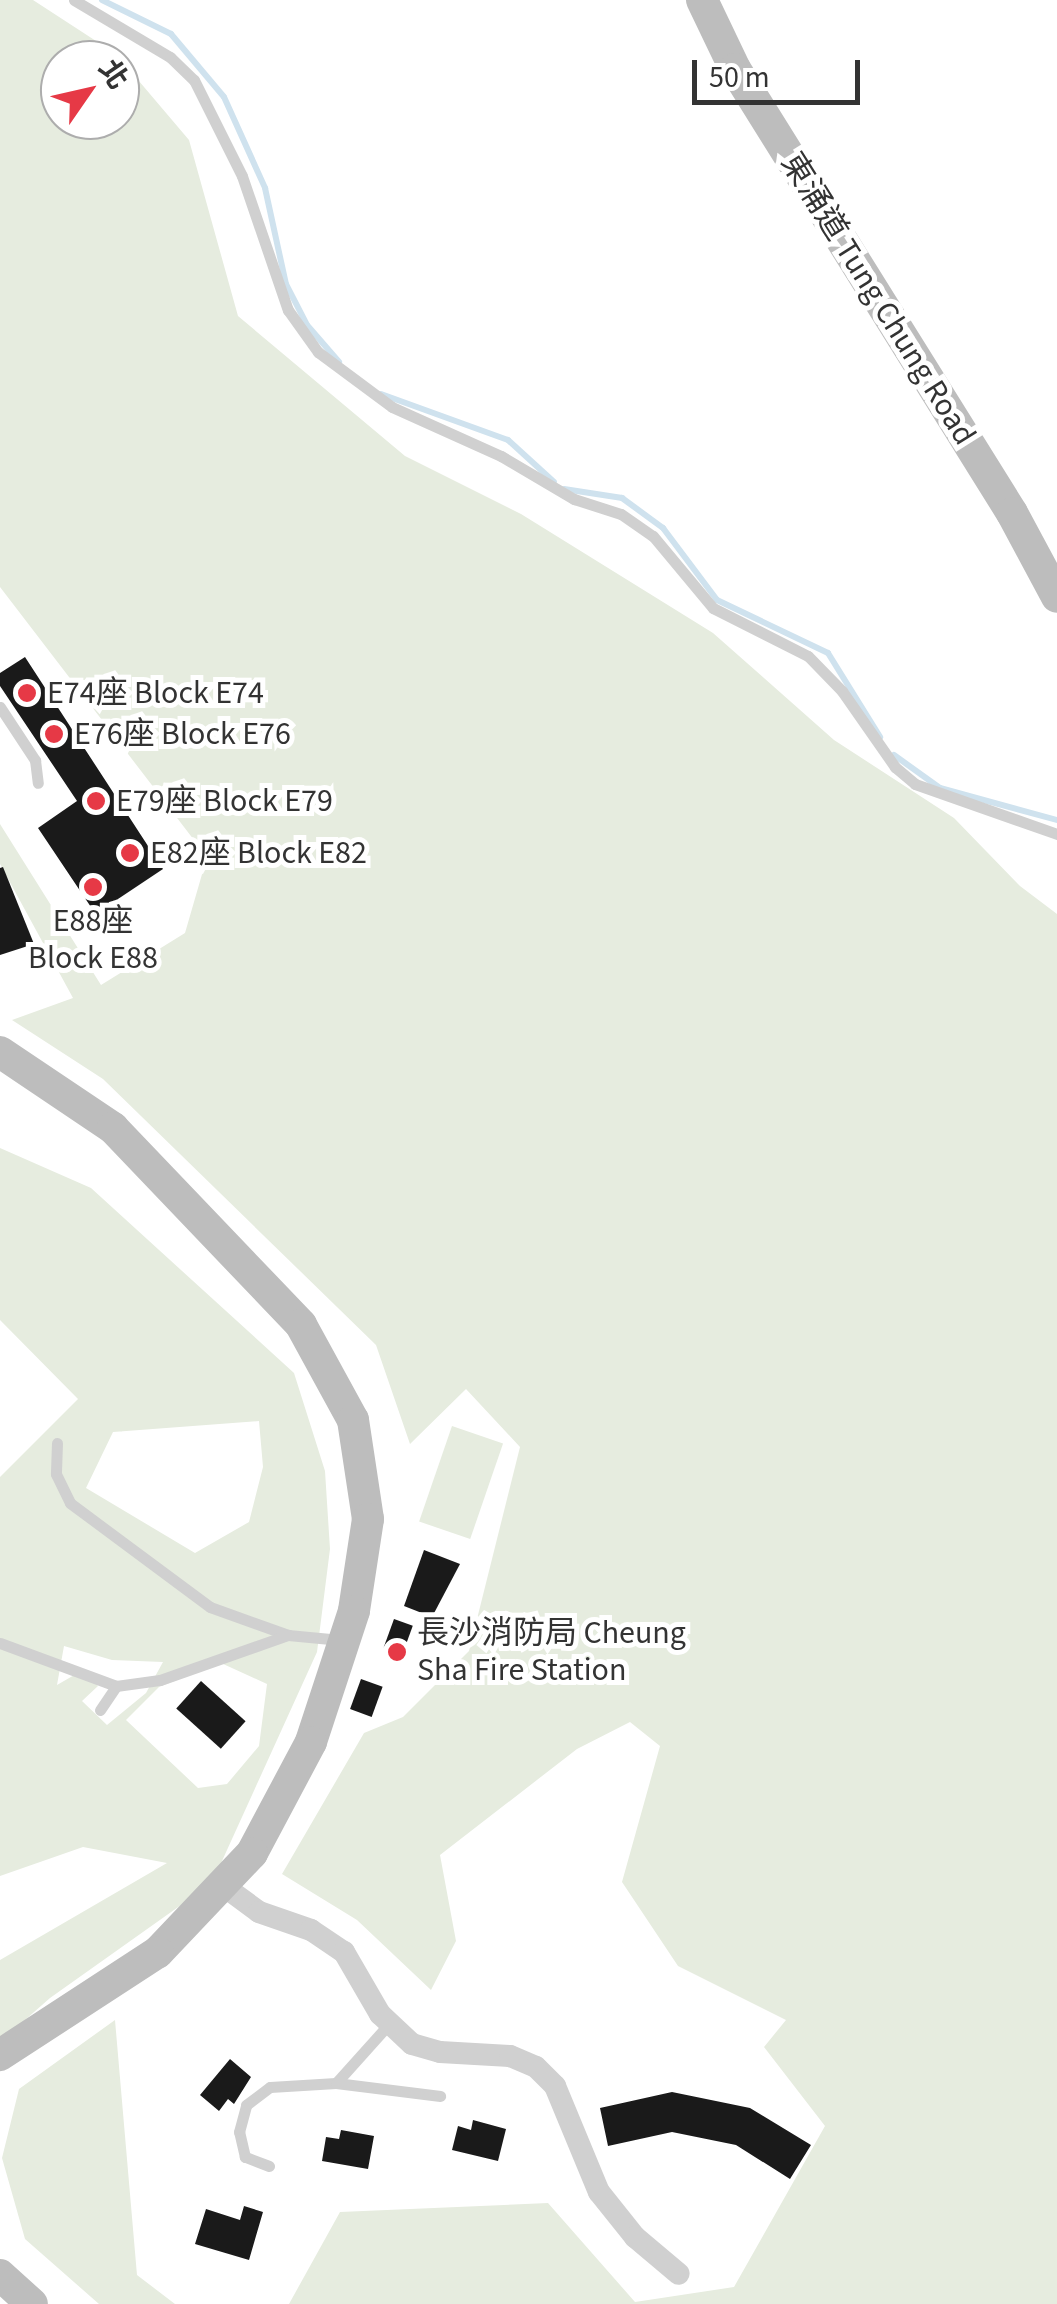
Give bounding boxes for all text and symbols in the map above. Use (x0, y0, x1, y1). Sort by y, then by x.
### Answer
north arrow (40, 40, 140, 140)
scale bar (697, 40, 864, 102)
text: 北 (89, 52, 138, 97)
text: 50 m (709, 56, 770, 99)
street label: 東涌道 Tung Chung Road (772, 146, 984, 452)
place label: E74座 Block E74 (47, 674, 264, 712)
marker: E74座 Block E74 (16, 682, 38, 704)
place label: E76座 Block E76 (74, 715, 291, 753)
marker: E76座 Block E76 (43, 723, 65, 745)
place label: E79座 Block E79 (116, 782, 333, 820)
marker: E79座 Block E79 (85, 790, 107, 812)
place label: E82座 Block E82 (150, 834, 367, 872)
marker: E82座 Block E82 (119, 842, 141, 864)
marker: E88座 Block E88 (82, 876, 104, 898)
place label: E88座 Block E88 (28, 903, 158, 978)
place label: 長沙消防局 Cheung Sha Fire Station (417, 1615, 686, 1690)
marker: 長沙消防局 Cheung Sha Fire Station (386, 1641, 408, 1663)

